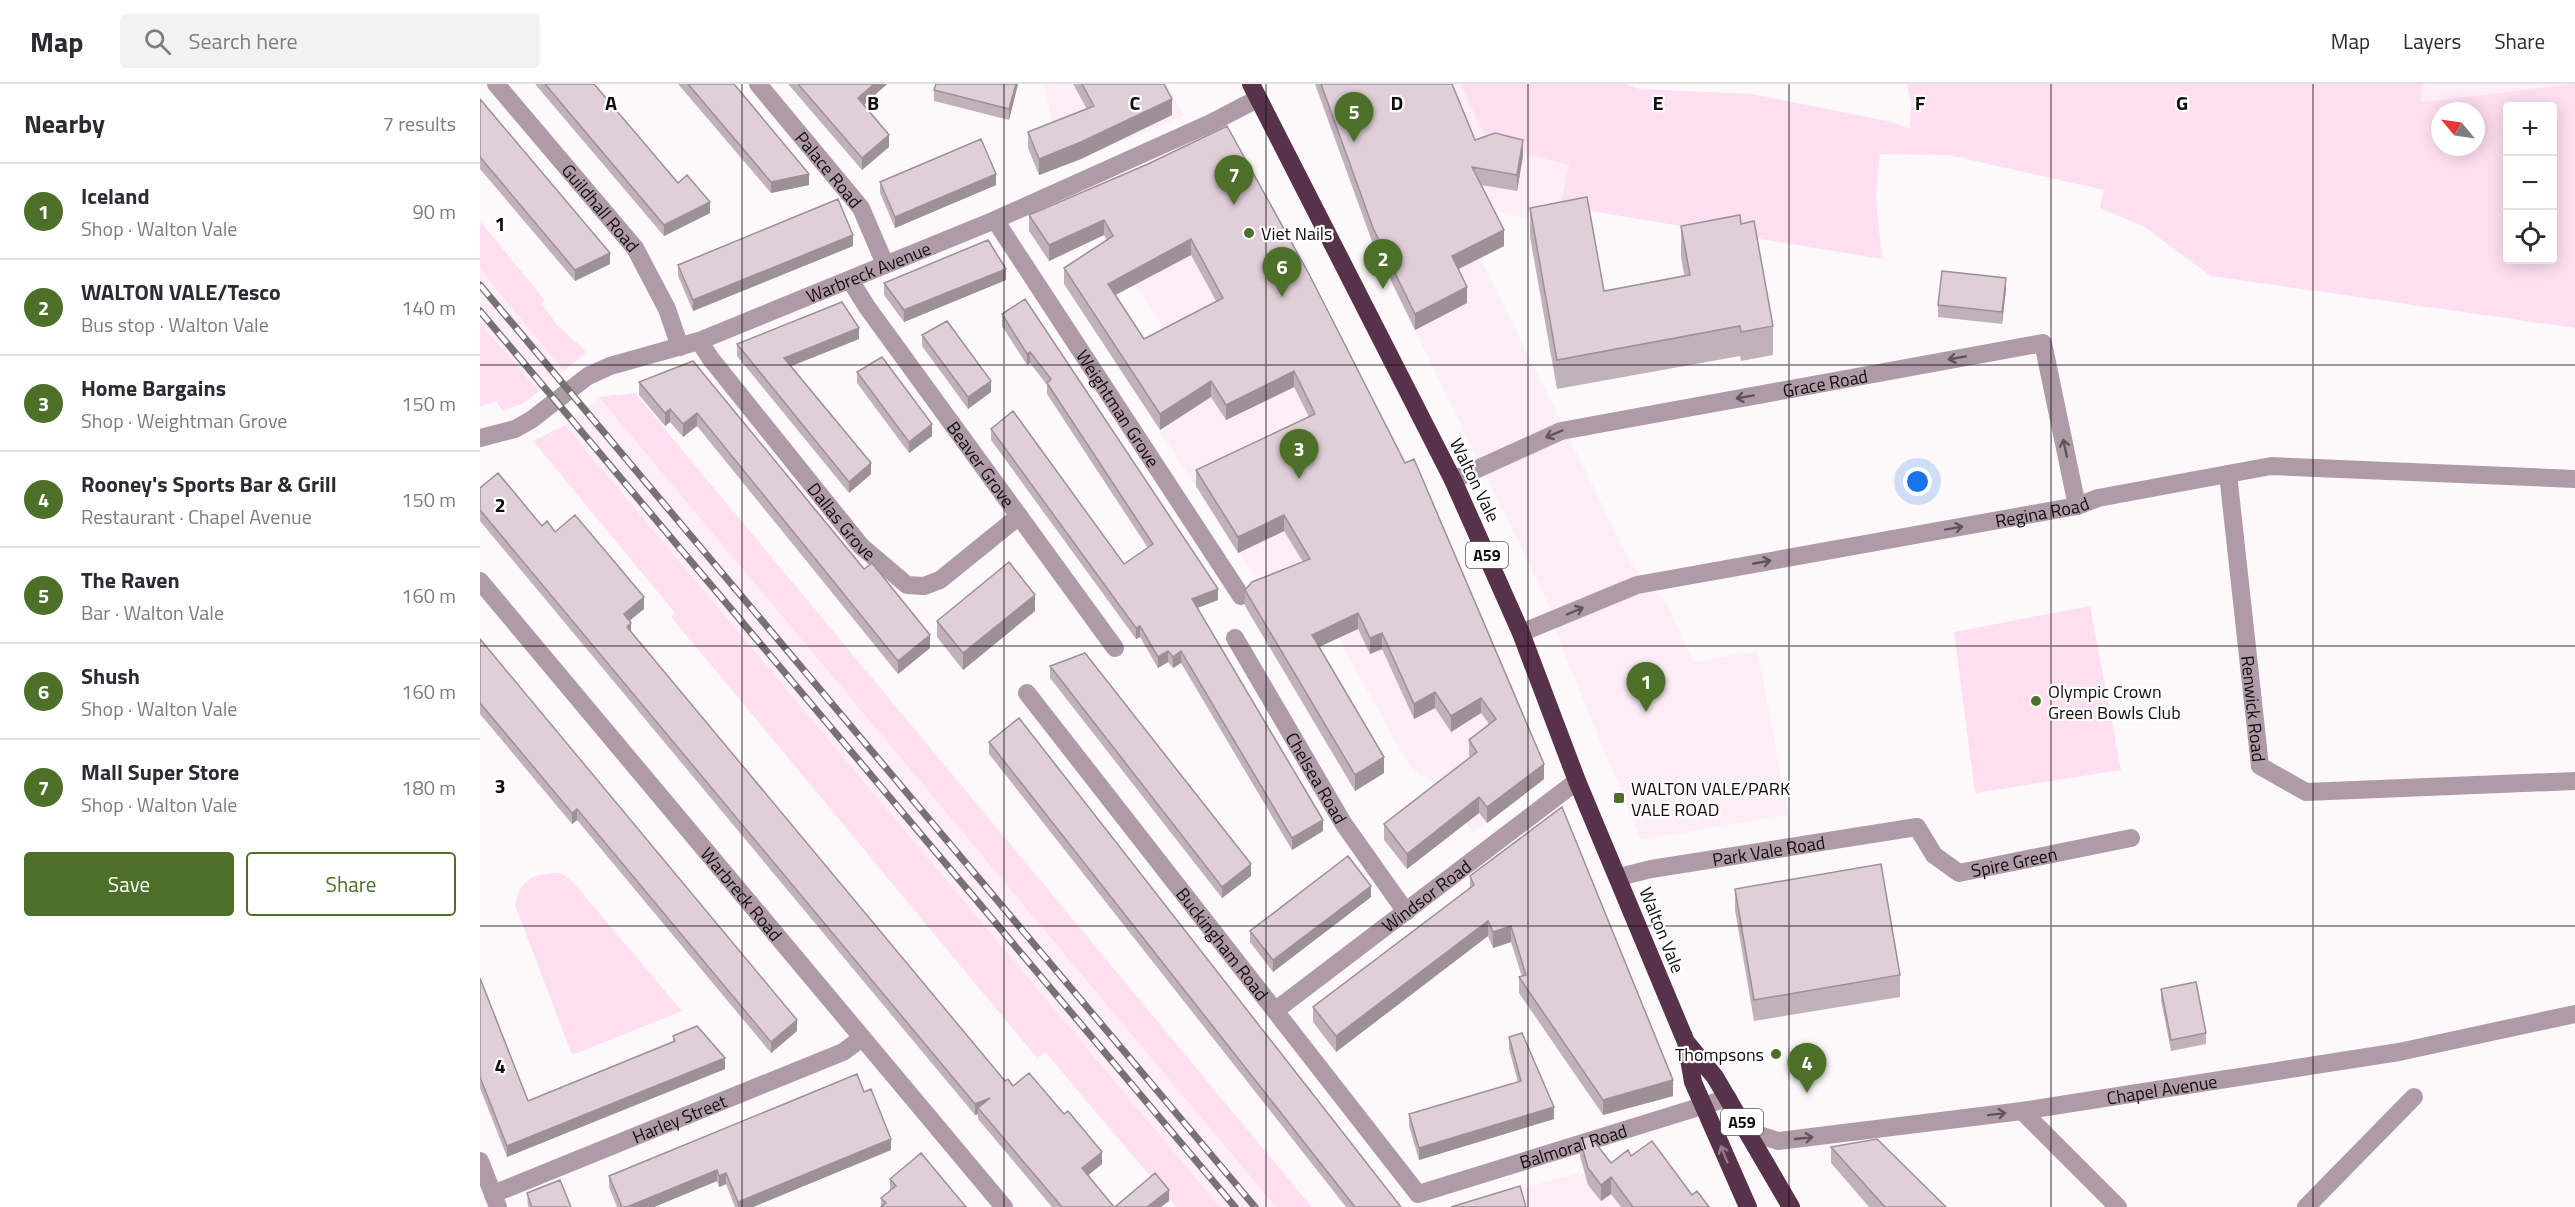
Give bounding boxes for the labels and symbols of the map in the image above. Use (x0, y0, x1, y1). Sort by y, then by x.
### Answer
text: A (605, 87, 617, 118)
text: B (867, 87, 879, 118)
text: C (1130, 87, 1141, 118)
text: D (1391, 87, 1403, 118)
text: E (1652, 87, 1664, 118)
text: F (1915, 87, 1926, 118)
text: G (2176, 87, 2188, 118)
pin: 5 (1334, 92, 1374, 142)
north arrow (2431, 102, 2485, 156)
street label: Palace Road (789, 125, 869, 214)
pin: 7 (1214, 156, 1254, 205)
street label: Guildhall Road (555, 158, 646, 258)
text: 1 (494, 208, 506, 239)
place label: Viet Nails (1261, 220, 1332, 247)
marker: Viet Nails (1242, 226, 1256, 240)
street label: Warbreck Avenue (802, 234, 935, 309)
pin: 2 (1364, 240, 1402, 289)
pin: 6 (1262, 248, 1302, 297)
street label: Weightman Grove (1070, 344, 1167, 472)
one-way arrow (1948, 353, 1968, 364)
street label: Grace Road (1780, 362, 1870, 404)
one-way arrow (1735, 392, 1755, 403)
street label: Beaver Grove (941, 415, 1022, 513)
one-way arrow (1545, 429, 1563, 440)
pin: 3 (1280, 430, 1318, 479)
street label: Walton Vale (1443, 433, 1507, 527)
one-way arrow (2059, 439, 2070, 459)
your location (1903, 467, 1932, 496)
street label: Dallas Grove (801, 476, 882, 567)
text: 2 (494, 489, 506, 520)
street label: Regina Road (1993, 489, 2093, 534)
one-way arrow (1944, 522, 1964, 533)
road number: A59 (1466, 542, 1508, 568)
one-way arrow (1752, 556, 1772, 567)
one-way arrow (1565, 605, 1583, 616)
street label: Renwick Road (2234, 654, 2273, 763)
pin: 1 (1626, 662, 1666, 712)
place label: Olympic Crown Green Bowls Club (2048, 678, 2181, 726)
marker: Olympic Crown Green Bowls Club (2029, 694, 2043, 708)
street label: Chelsea Road (1279, 727, 1354, 829)
text: 3 (494, 770, 506, 801)
place label: WALTON VALE/PARK VALE ROAD (1631, 775, 1790, 823)
marker: WALTON VALE/PARK VALE ROAD (1612, 791, 1626, 805)
street label: Park Vale Road (1710, 828, 1827, 873)
street label: Spire Green (1969, 840, 2060, 884)
street label: Warbreck Road (695, 841, 789, 947)
street label: Windsor Road (1376, 853, 1477, 938)
street label: Buckingham Road (1170, 881, 1275, 1006)
street label: Walton Vale (1633, 883, 1691, 977)
place label: Thompsons (1675, 1041, 1764, 1068)
pin: 4 (1788, 1044, 1826, 1093)
marker: Thompsons (1769, 1047, 1783, 1061)
text: 4 (494, 1050, 506, 1081)
street label: Chapel Avenue (2105, 1067, 2219, 1111)
street label: Harley Street (628, 1087, 731, 1150)
road number: A59 (1721, 1109, 1763, 1135)
one-way arrow (1987, 1109, 2007, 1120)
street label: Balmoral Road (1516, 1117, 1630, 1175)
one-way arrow (1793, 1132, 1813, 1143)
one-way arrow (1718, 1145, 1729, 1164)

